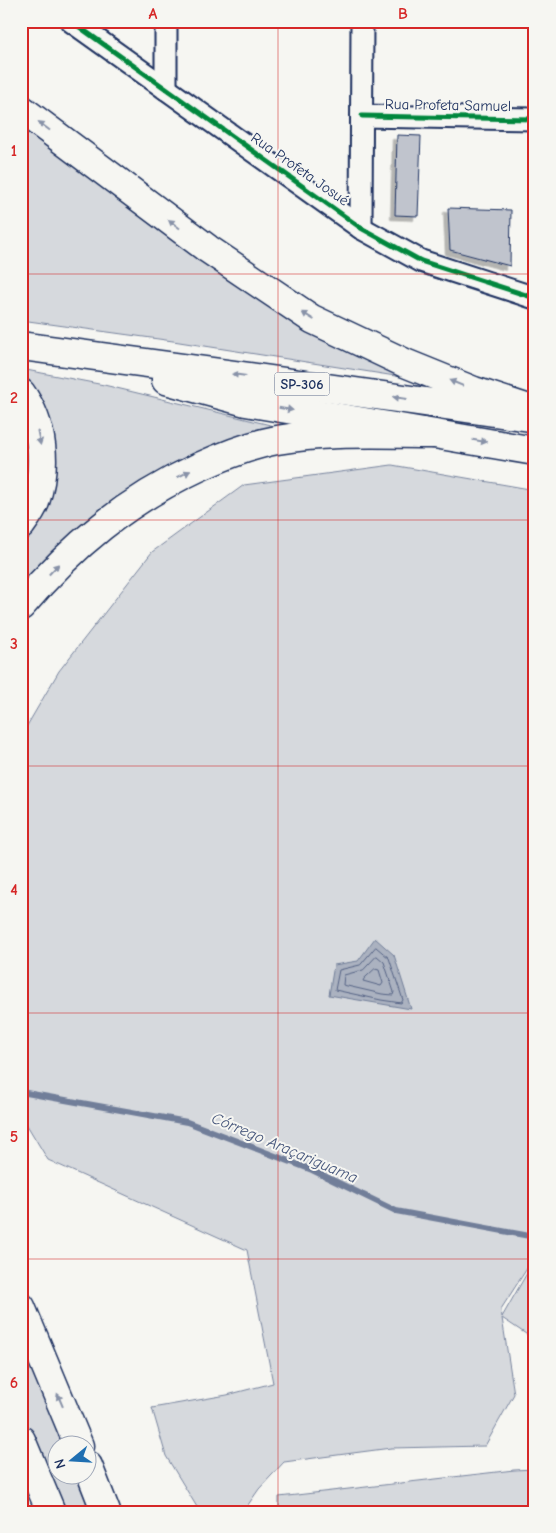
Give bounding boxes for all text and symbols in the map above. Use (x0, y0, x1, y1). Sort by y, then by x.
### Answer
text: A (149, 5, 158, 23)
text: B (398, 5, 408, 23)
street label: Rua Profeta Samuel (385, 95, 511, 115)
one-way arrow (37, 121, 51, 131)
street label: Rua Profeta Josué (248, 129, 353, 210)
text: 1 (11, 142, 17, 160)
one-way arrow (168, 218, 181, 229)
one-way arrow (301, 311, 315, 321)
one-way arrow (231, 371, 247, 379)
road number: SP-306 (274, 372, 330, 396)
one-way arrow (449, 379, 463, 387)
text: 2 (10, 389, 18, 407)
one-way arrow (392, 394, 408, 402)
one-way arrow (278, 405, 294, 413)
one-way arrow (36, 430, 44, 446)
one-way arrow (473, 438, 489, 446)
one-way arrow (177, 470, 192, 478)
one-way arrow (48, 564, 60, 576)
text: 3 (10, 635, 18, 653)
text: 4 (10, 881, 18, 899)
water label: Córrego Araçariguama (209, 1109, 360, 1187)
text: 5 (10, 1128, 18, 1146)
text: 6 (10, 1374, 18, 1392)
one-way arrow (56, 1393, 64, 1408)
north arrow (48, 1436, 98, 1486)
text: N (51, 1457, 70, 1471)

